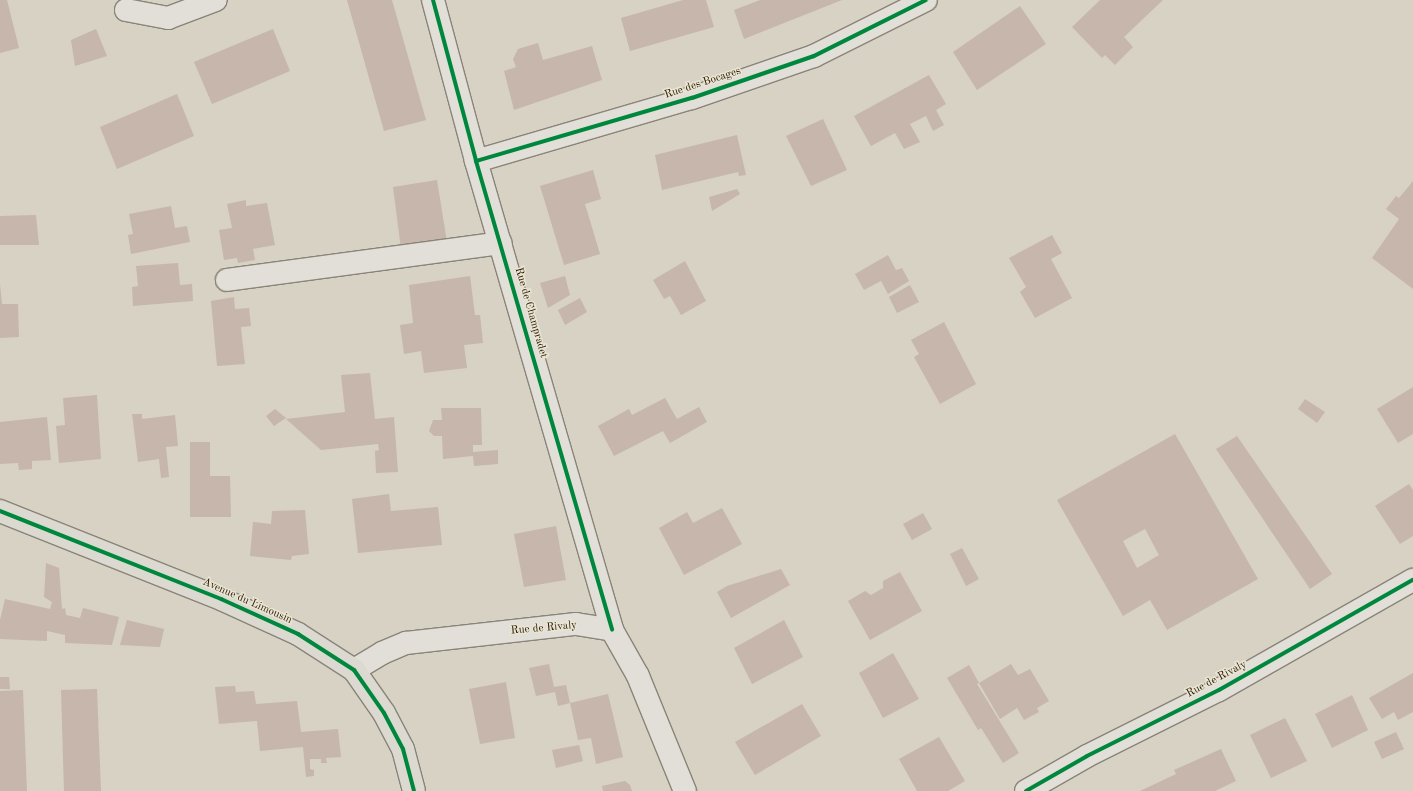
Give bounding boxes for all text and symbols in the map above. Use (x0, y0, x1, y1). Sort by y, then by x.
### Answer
street label: Rue des Bocages (663, 65, 743, 103)
street label: Rue de Champradet (511, 266, 549, 360)
street label: Avenue du Limousin (200, 576, 294, 628)
street label: Rue de Rivaly (510, 620, 578, 638)
street label: Rue de Rivaly (1185, 659, 1249, 701)

